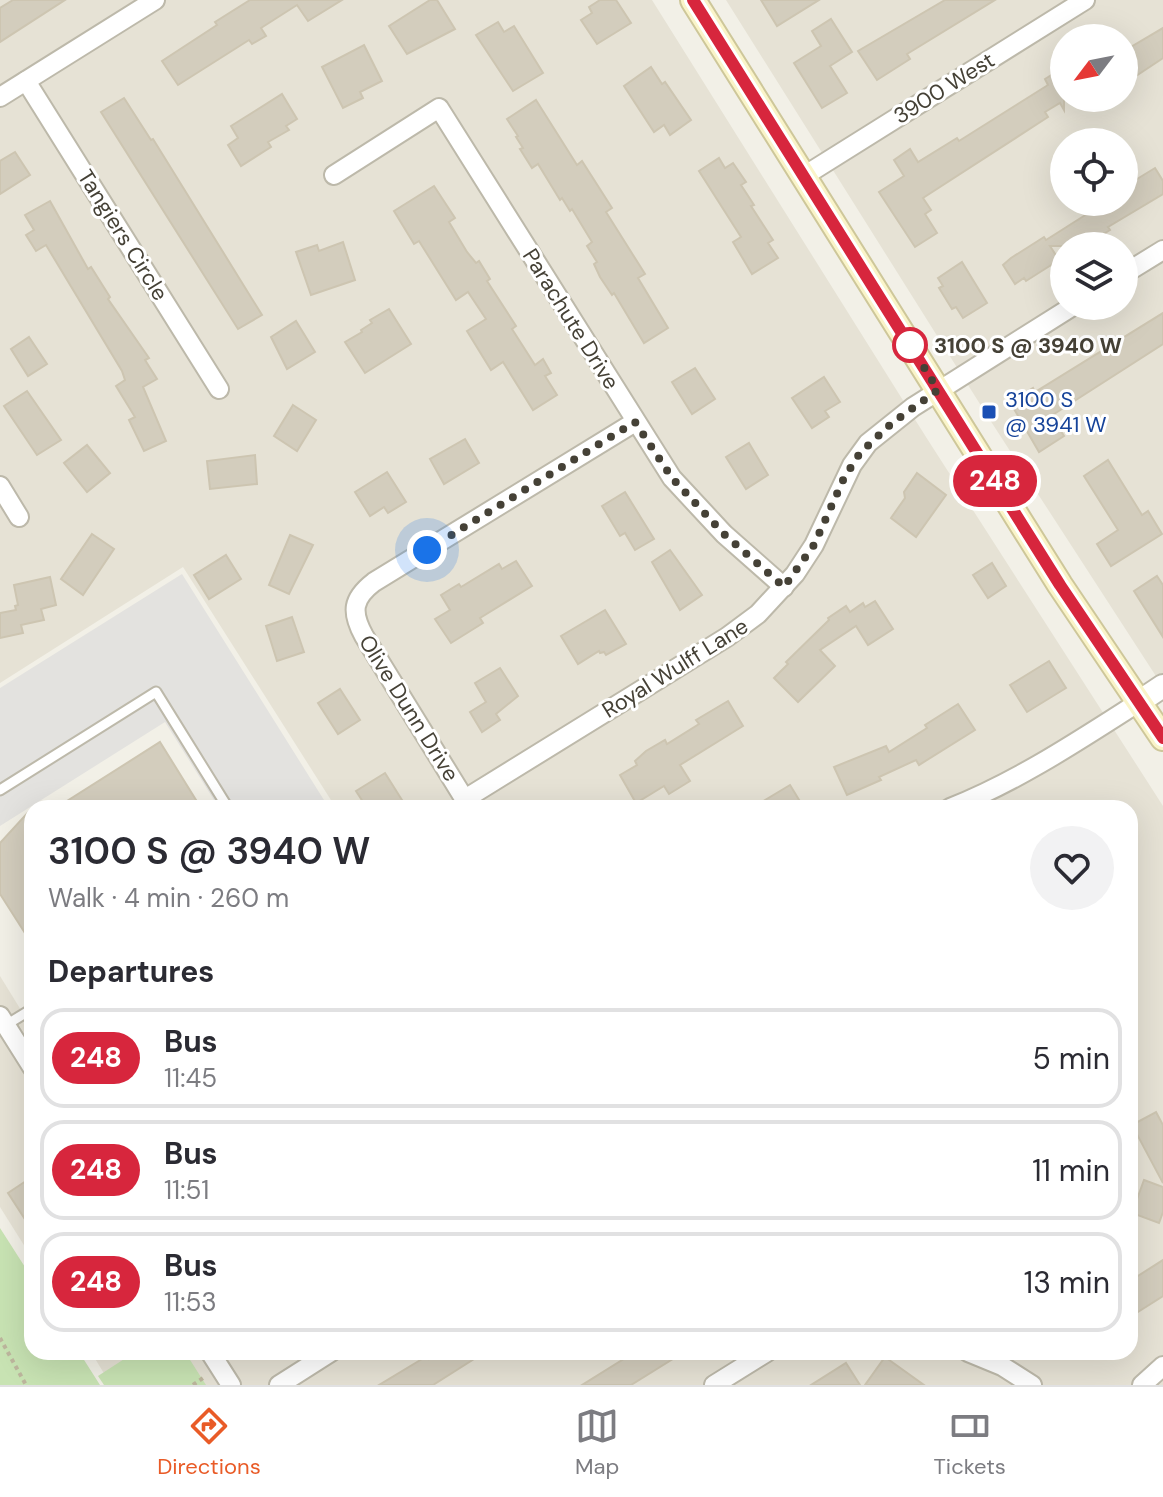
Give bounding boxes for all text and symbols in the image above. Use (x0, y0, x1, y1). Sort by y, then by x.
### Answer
north arrow (1050, 24, 1138, 112)
map controls (1050, 24, 1138, 320)
street label: 3900 West (888, 46, 1000, 130)
button: locate (1050, 128, 1138, 216)
street label: Tangiers Circle (71, 164, 175, 306)
button: layers (1050, 232, 1138, 320)
street label: Parachute Drive (516, 243, 626, 395)
marker: 3100 S @ 3940 W (893, 328, 927, 362)
place label: 3100 S @ 3940 W (934, 331, 1122, 360)
place label: 3100 S @ 3941 W (1005, 385, 1107, 439)
marker: 3100 S @ 3941 W (980, 403, 998, 421)
line badge: 248 (949, 455, 1041, 507)
text: 248 (969, 462, 1021, 499)
your location (407, 530, 447, 570)
street label: Royal Wulff Lane (597, 611, 753, 725)
street label: Olive Dunn Drive (352, 629, 466, 787)
text: 3100 S @ 3940 W (48, 826, 370, 876)
button: heart (1030, 826, 1114, 910)
text: Walk · 4 min · 260 m (48, 881, 289, 915)
text: Departures (48, 952, 214, 991)
text: Bus (164, 1022, 218, 1061)
text: 248 (70, 1039, 122, 1076)
text: 5 min (1033, 1039, 1110, 1078)
text: 11:45 (164, 1061, 217, 1095)
text: Bus (164, 1134, 218, 1173)
text: 248 (70, 1151, 122, 1188)
text: 11 min (1032, 1151, 1110, 1190)
text: 11:51 (164, 1173, 209, 1207)
text: Bus (164, 1246, 218, 1285)
text: 248 (70, 1263, 122, 1300)
text: 13 min (1024, 1263, 1110, 1302)
text: 11:53 (164, 1285, 217, 1319)
tab: Directions (157, 1404, 261, 1481)
tab: Map (575, 1404, 619, 1481)
tab: Tickets (934, 1404, 1006, 1481)

